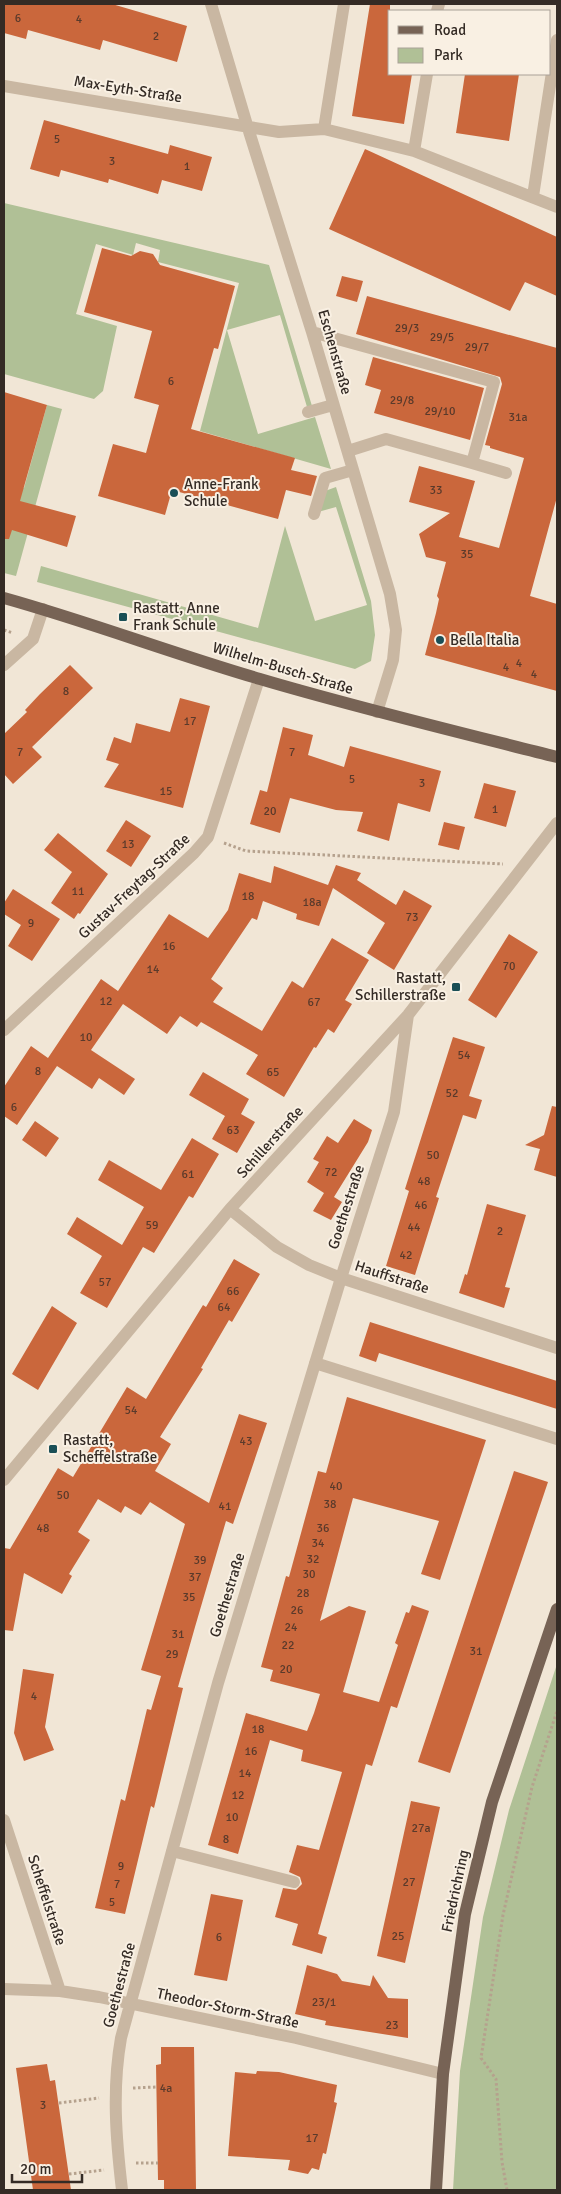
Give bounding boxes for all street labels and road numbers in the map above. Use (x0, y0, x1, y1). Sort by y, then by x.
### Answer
street label: Max-Eyth-Straße (73, 72, 183, 106)
street label: Eschenstraße (314, 307, 356, 397)
street label: Wilhelm-Busch-Straße (210, 638, 356, 698)
street label: Gustav-Freytag-Straße (75, 830, 193, 942)
street label: Schillerstraße (233, 1102, 307, 1182)
street label: Goethestraße (324, 1163, 368, 1251)
street label: Hauffstraße (352, 1256, 432, 1298)
street label: Goethestraße (206, 1550, 248, 1640)
street label: Friedrichring (437, 1848, 473, 1934)
street label: Scheffelstraße (24, 1852, 70, 1948)
street label: Goethestraße (99, 1940, 139, 2030)
street label: Theodor-Storm-Straße (155, 1984, 301, 2032)

